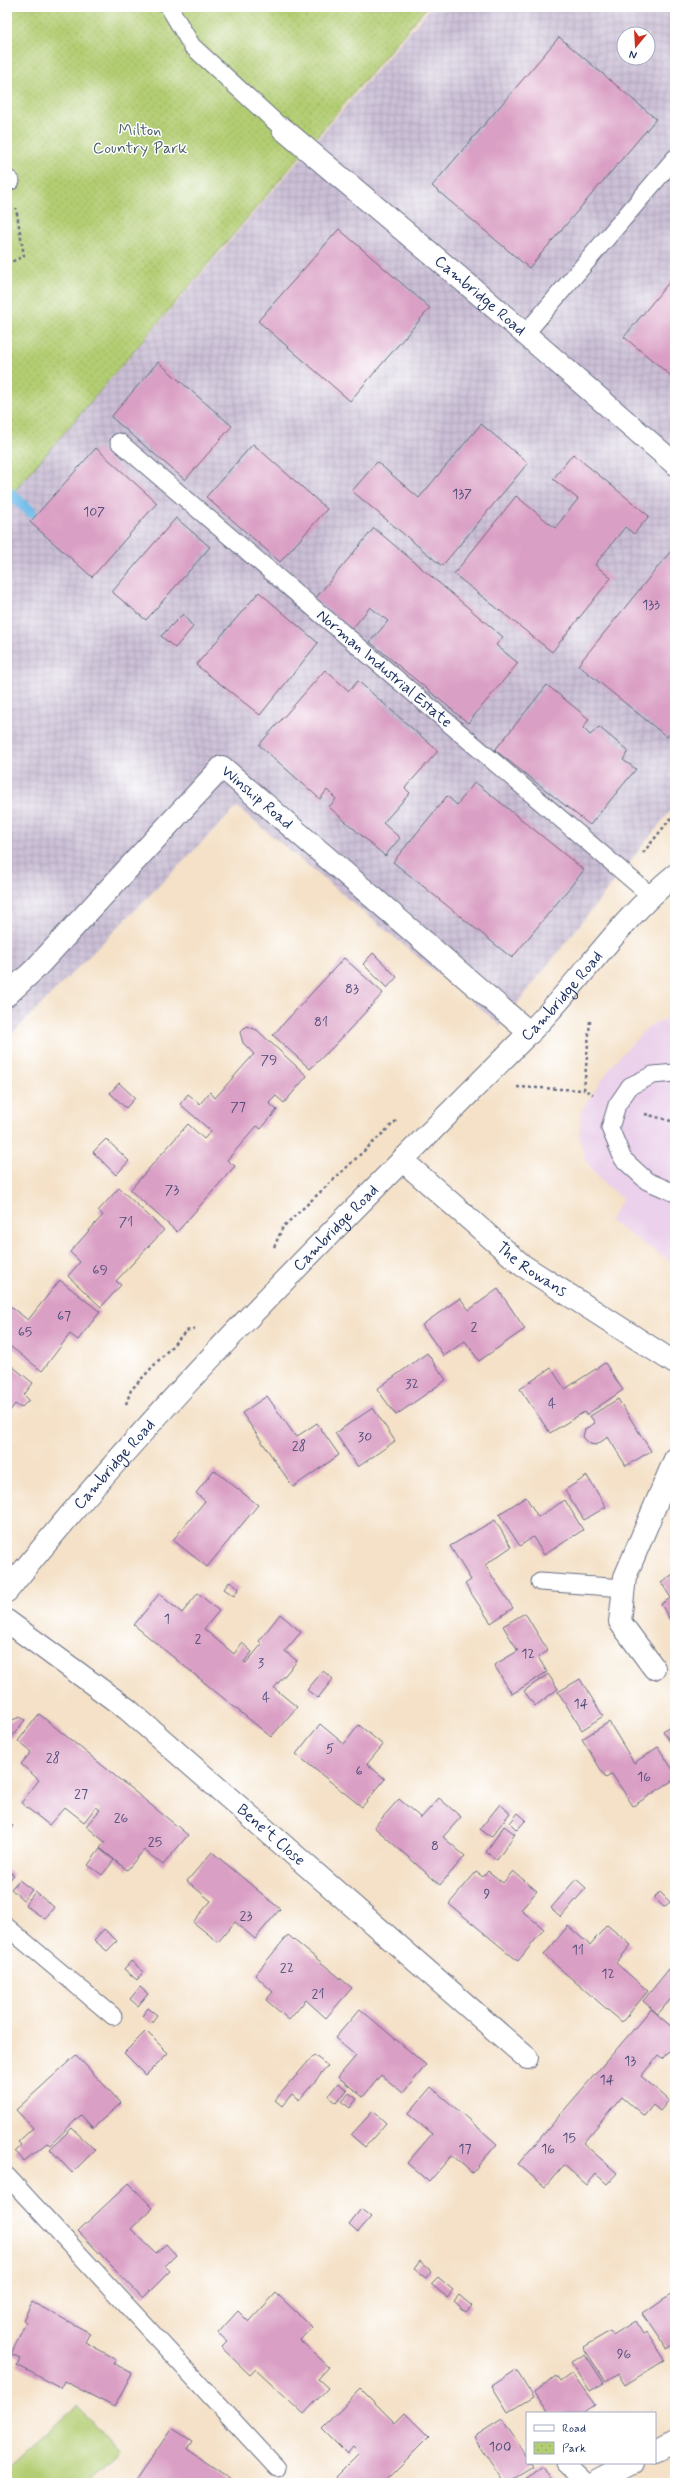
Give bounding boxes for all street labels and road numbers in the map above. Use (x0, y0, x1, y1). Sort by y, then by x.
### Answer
street label: Cambridge Road (430, 250, 530, 340)
street label: Norman Industrial Estate (312, 605, 457, 732)
street label: Winship Road (217, 761, 298, 834)
street label: Cambridge Road (516, 946, 607, 1046)
street label: Cambridge Road (288, 1180, 383, 1276)
street label: The Rowans (492, 1237, 571, 1302)
street label: Cambridge Road (69, 1415, 160, 1514)
street label: Bene't Close (232, 1799, 310, 1870)

